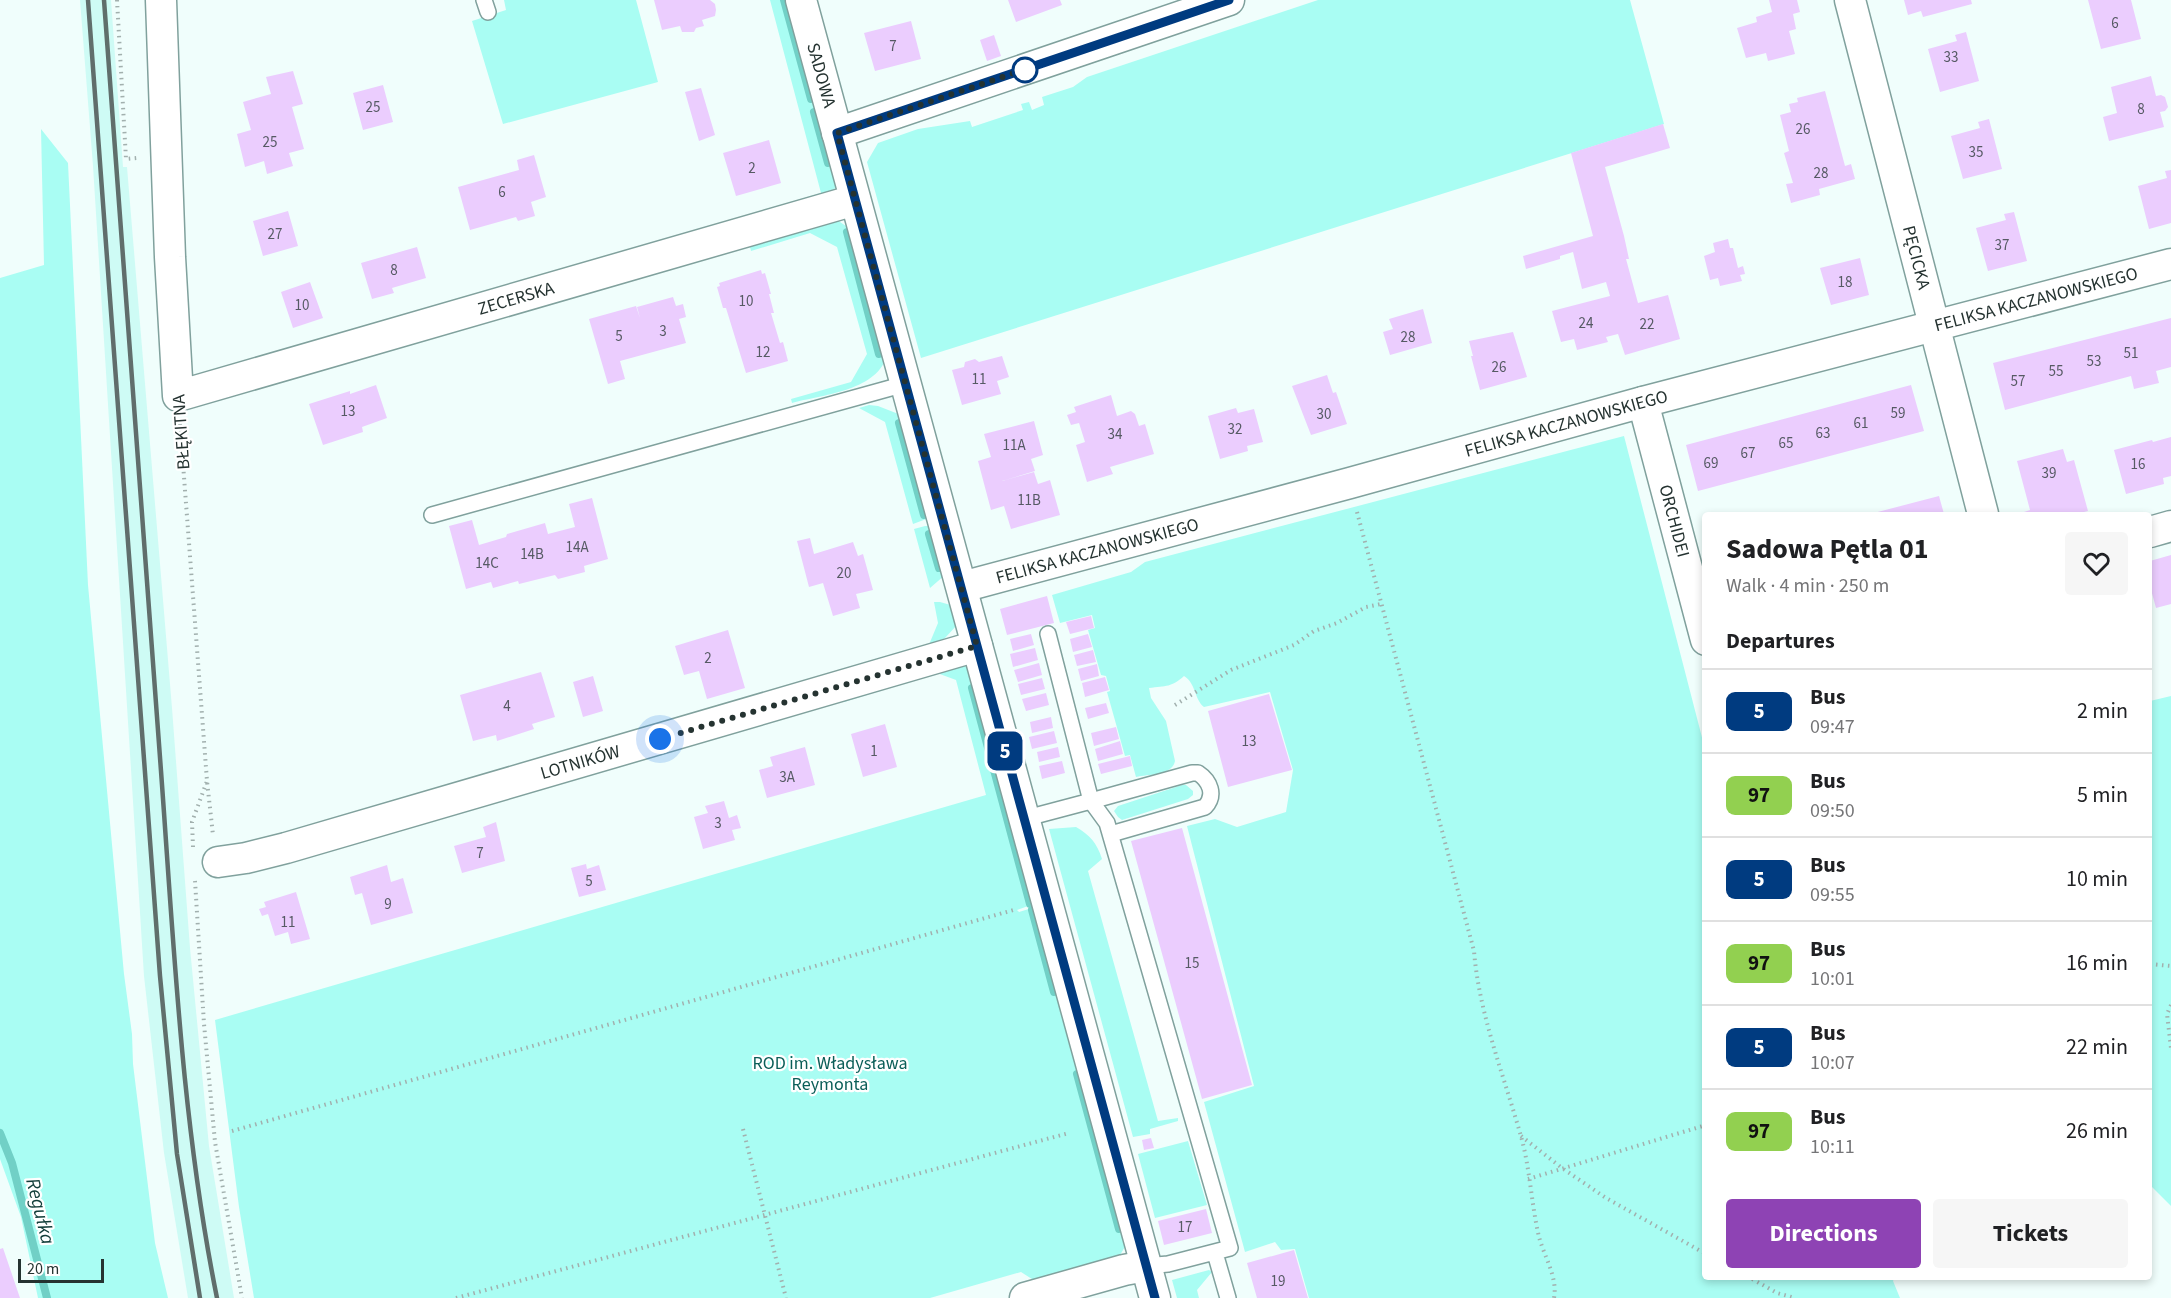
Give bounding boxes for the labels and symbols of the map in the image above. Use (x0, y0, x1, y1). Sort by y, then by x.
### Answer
house number: 6 (2111, 13, 2119, 34)
house number: 7 (889, 36, 897, 57)
street label: SADOWA (800, 40, 842, 111)
house number: 33 (1944, 47, 1958, 68)
unlabelled marker (1012, 57, 1038, 83)
house number: 25 (366, 97, 380, 118)
house number: 8 (2137, 99, 2145, 120)
house number: 26 (1796, 119, 1810, 140)
house number: 25 (263, 132, 277, 153)
house number: 35 (1969, 142, 1983, 163)
house number: 2 (748, 158, 756, 179)
house number: 28 (1814, 163, 1828, 184)
house number: 6 (498, 182, 506, 203)
street label: PĘCICKA (1896, 223, 1936, 292)
house number: 27 (268, 224, 282, 245)
house number: 37 (1995, 235, 2009, 256)
house number: 8 (390, 260, 398, 281)
street label: FELIKSA KACZANOWSKIEGO (1932, 261, 2141, 338)
house number: 18 (1838, 272, 1852, 293)
street label: ZECERSKA (475, 276, 557, 322)
house number: 10 (739, 291, 753, 312)
house number: 10 (295, 295, 309, 316)
house number: 24 (1579, 313, 1594, 334)
house number: 22 (1640, 314, 1654, 335)
house number: 3 (659, 321, 667, 342)
house number: 5 (615, 326, 623, 347)
house number: 28 (1401, 327, 1415, 348)
house number: 12 (756, 342, 770, 363)
house number: 51 (2124, 343, 2138, 364)
house number: 53 (2087, 351, 2101, 372)
house number: 26 (1492, 357, 1506, 378)
house number: 55 (2049, 361, 2063, 382)
house number: 11 (972, 369, 986, 390)
house number: 57 (2011, 371, 2025, 392)
street label: FELIKSA KACZANOWSKIEGO (1462, 384, 1671, 464)
street label: BŁĘKITNA (166, 393, 197, 470)
house number: 13 (341, 401, 355, 422)
house number: 59 (1891, 403, 1905, 424)
house number: 30 (1317, 404, 1331, 425)
house number: 61 (1854, 413, 1868, 434)
house number: 32 (1228, 419, 1242, 440)
house number: 63 (1816, 423, 1830, 444)
house number: 34 (1108, 424, 1123, 445)
house number: 65 (1779, 433, 1793, 454)
house number: 11A (1002, 435, 1026, 456)
house number: 67 (1741, 443, 1755, 464)
house number: 69 (1704, 453, 1718, 474)
house number: 16 (2131, 454, 2145, 475)
house number: 39 (2042, 463, 2056, 484)
street label: ORCHIDEI (1652, 482, 1696, 560)
house number: 11B (1017, 490, 1041, 511)
street label: FELIKSA KACZANOWSKIEGO (993, 512, 1202, 590)
house number: 14A (565, 537, 589, 558)
house number: 14B (520, 544, 544, 565)
house number: 14C (475, 553, 499, 574)
house number: 20 (837, 563, 851, 584)
house number: 2 (704, 648, 712, 669)
house number: 4 (503, 696, 511, 717)
your location (645, 724, 675, 754)
house number: 13 (1242, 731, 1256, 752)
line badge: 5 (986, 732, 1024, 771)
street label: LOTNIKÓW (537, 739, 623, 786)
house number: 1 (870, 741, 878, 762)
house number: 3A (779, 767, 796, 788)
house number: 3 (714, 813, 722, 834)
house number: 7 (476, 843, 484, 864)
house number: 5 (585, 871, 593, 892)
house number: 9 (384, 894, 392, 915)
house number: 11 (281, 912, 295, 933)
house number: 15 (1185, 953, 1199, 974)
park label: ROD im. Władysława Reymonta (752, 1051, 908, 1097)
water label: Regułka (18, 1175, 62, 1247)
house number: 17 (1178, 1217, 1192, 1238)
scale bar (18, 1256, 104, 1284)
house number: 19 (1271, 1271, 1285, 1292)

